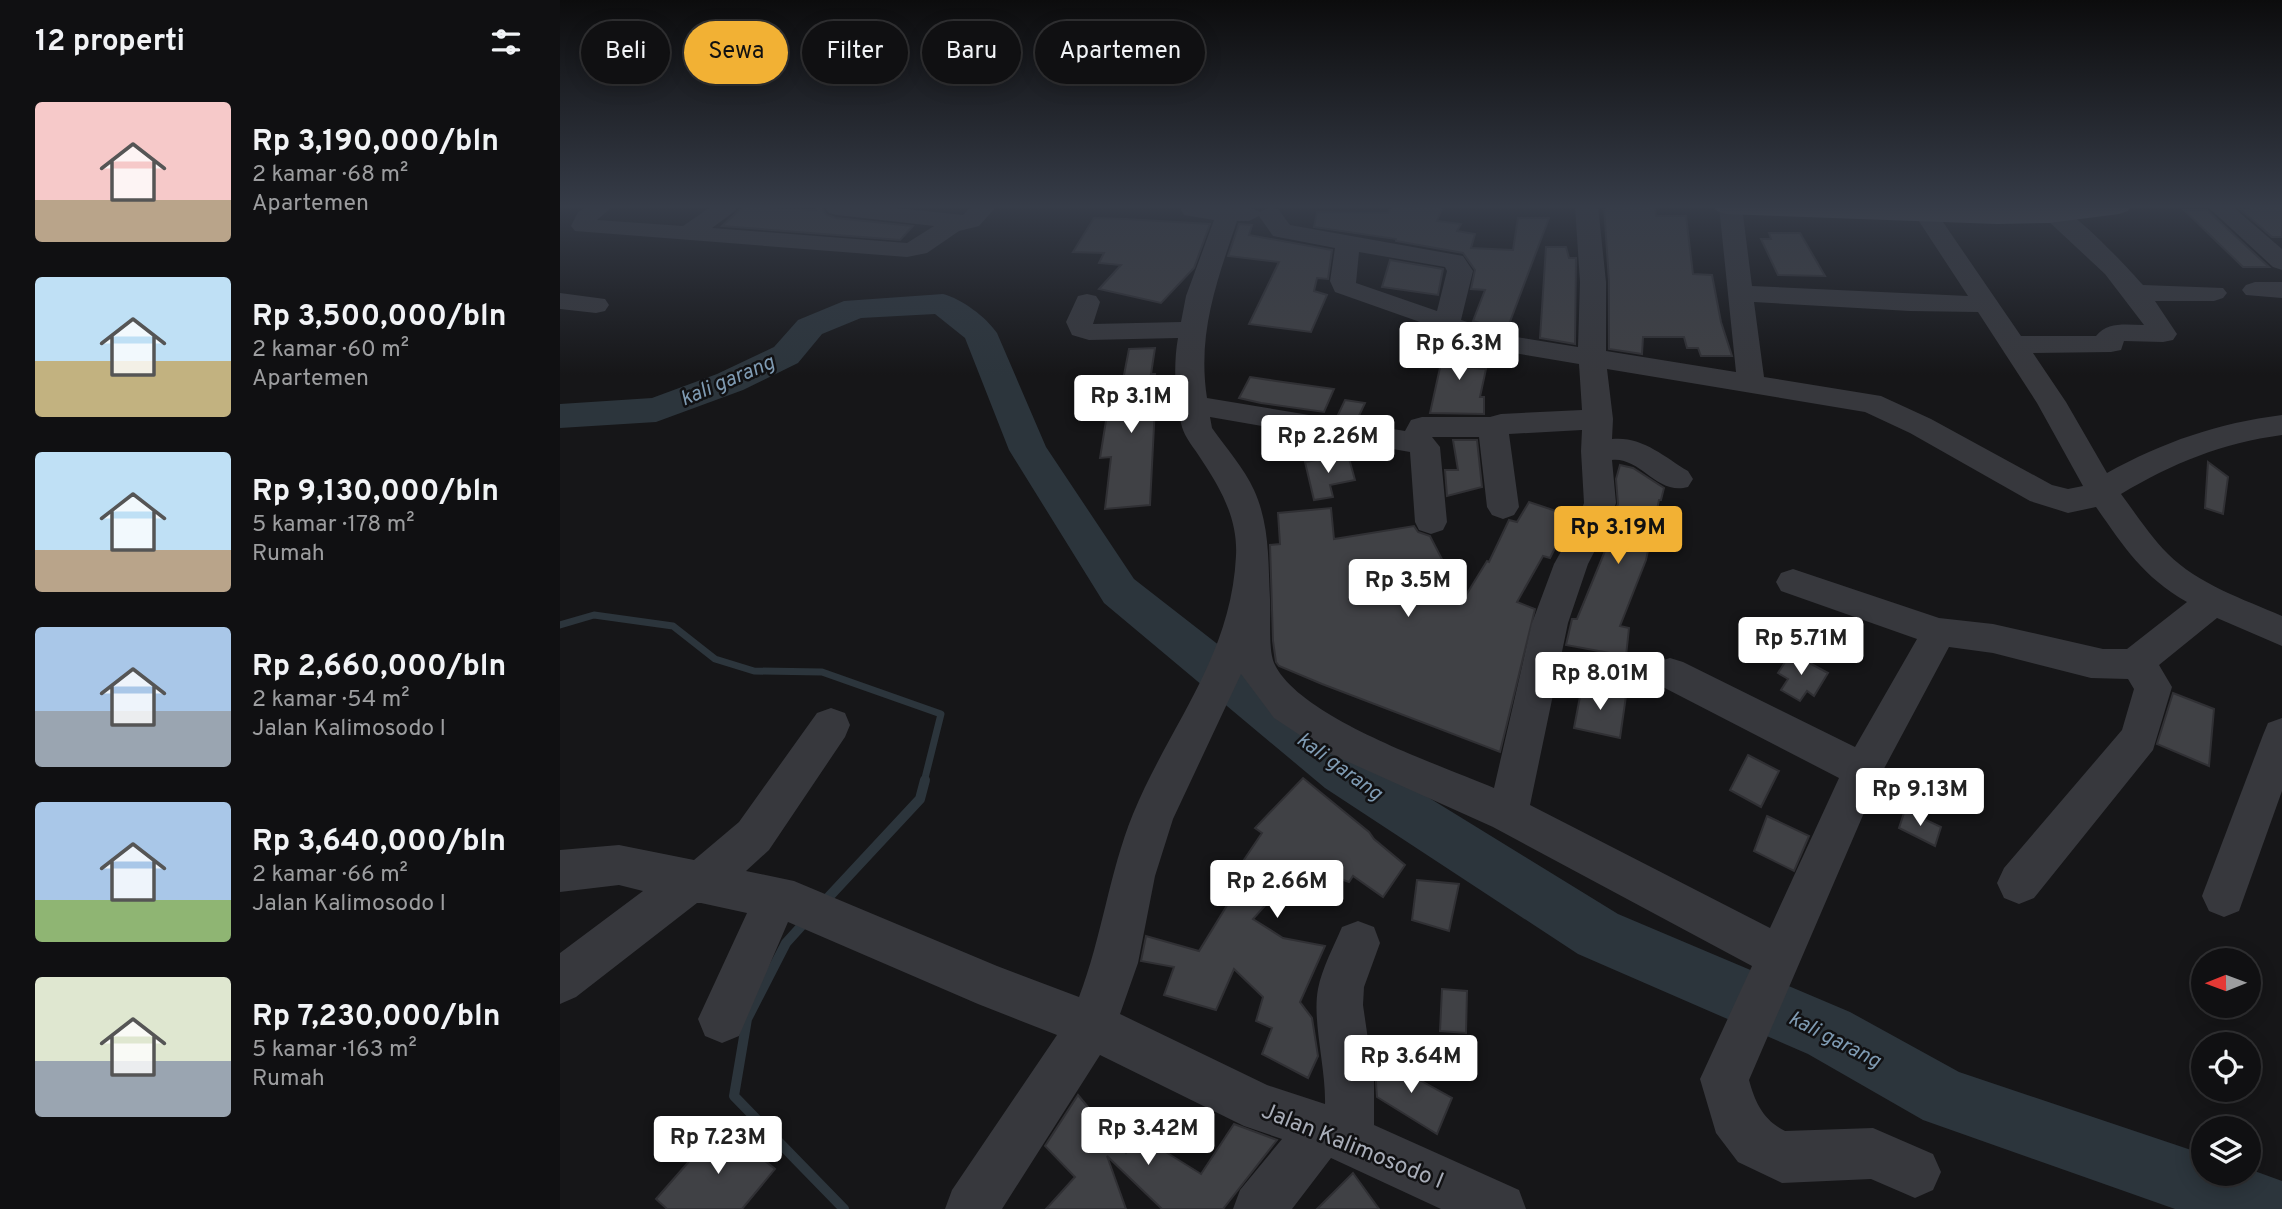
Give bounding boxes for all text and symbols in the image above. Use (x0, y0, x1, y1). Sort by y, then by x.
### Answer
chip: Beli (581, 21, 670, 84)
chip: Sewa (684, 21, 788, 84)
chip: Filter (802, 21, 908, 84)
chip: Baru (922, 21, 1021, 84)
chip: Apartemen (1035, 21, 1205, 84)
icon: filters (487, 23, 525, 61)
text: 12 properti (35, 24, 185, 61)
text: Rp 3,190,000/bln (252, 124, 499, 161)
icon: home (91, 130, 175, 214)
text: 2 kamar · 68 m² (252, 161, 408, 190)
text: Apartemen (252, 190, 369, 219)
text: Rp 3,500,000/bln (252, 299, 506, 336)
icon: home (91, 305, 175, 389)
pin: Rp 6.3M (1394, 322, 1524, 382)
text: Rp 6.3M (1416, 330, 1502, 359)
text: 2 kamar · 60 m² (252, 336, 409, 365)
water label: kali garang (676, 349, 779, 413)
text: Apartemen (252, 365, 369, 394)
pin: Rp 3.1M (1066, 376, 1196, 435)
text: Rp 3.1M (1090, 383, 1172, 412)
pin: Rp 2.26M (1256, 416, 1400, 475)
text: Rp 2.26M (1277, 423, 1379, 452)
text: Rp 9,130,000/bln (252, 474, 499, 511)
icon: home (91, 480, 175, 564)
pin: Rp 3.19M (1546, 506, 1690, 566)
text: 5 kamar · 178 m² (252, 511, 415, 540)
text: Rp 3.19M (1570, 514, 1666, 543)
text: Rumah (252, 540, 325, 569)
pin: Rp 3.5M (1343, 560, 1473, 619)
text: Rp 3.5M (1365, 567, 1451, 596)
pin: Rp 5.71M (1729, 618, 1873, 677)
text: Rp 5.71M (1754, 625, 1848, 654)
text: Rp 2,660,000/bln (252, 649, 506, 686)
pin: Rp 8.01M (1528, 652, 1672, 712)
icon: home (91, 655, 175, 739)
text: Rp 8.01M (1551, 660, 1649, 689)
text: 2 kamar · 54 m² (252, 686, 410, 715)
text: Jalan Kalimosodo I (252, 715, 446, 744)
water label: kali garang (1291, 727, 1388, 808)
pin: Rp 9.13M (1848, 768, 1992, 828)
text: Rp 9.13M (1872, 776, 1968, 805)
text: Rp 3,640,000/bln (252, 824, 506, 861)
icon: home (91, 830, 175, 914)
pin: Rp 2.66M (1205, 860, 1349, 920)
text: 2 kamar · 66 m² (252, 861, 408, 890)
text: Rp 2.66M (1226, 868, 1328, 897)
text: Jalan Kalimosodo I (252, 890, 446, 919)
north arrow (2191, 948, 2261, 1018)
map controls (2191, 948, 2261, 1186)
text: Rp 7,230,000/bln (252, 999, 501, 1036)
icon: home (91, 1005, 175, 1089)
water label: kali garang (1784, 1006, 1885, 1075)
button: locate (2191, 1032, 2261, 1102)
text: 5 kamar · 163 m² (252, 1036, 417, 1065)
pin: Rp 3.64M (1339, 1036, 1483, 1095)
text: Rp 3.64M (1360, 1043, 1462, 1072)
text: Rumah (252, 1065, 325, 1094)
street label: Jalan Kalimosodo I (1257, 1098, 1447, 1197)
pin: Rp 3.42M (1076, 1108, 1220, 1167)
text: Rp 3.42M (1097, 1115, 1199, 1144)
pin: Rp 7.23M (646, 1116, 790, 1176)
button: layers (2191, 1116, 2261, 1186)
text: Rp 7.23M (670, 1124, 766, 1153)

